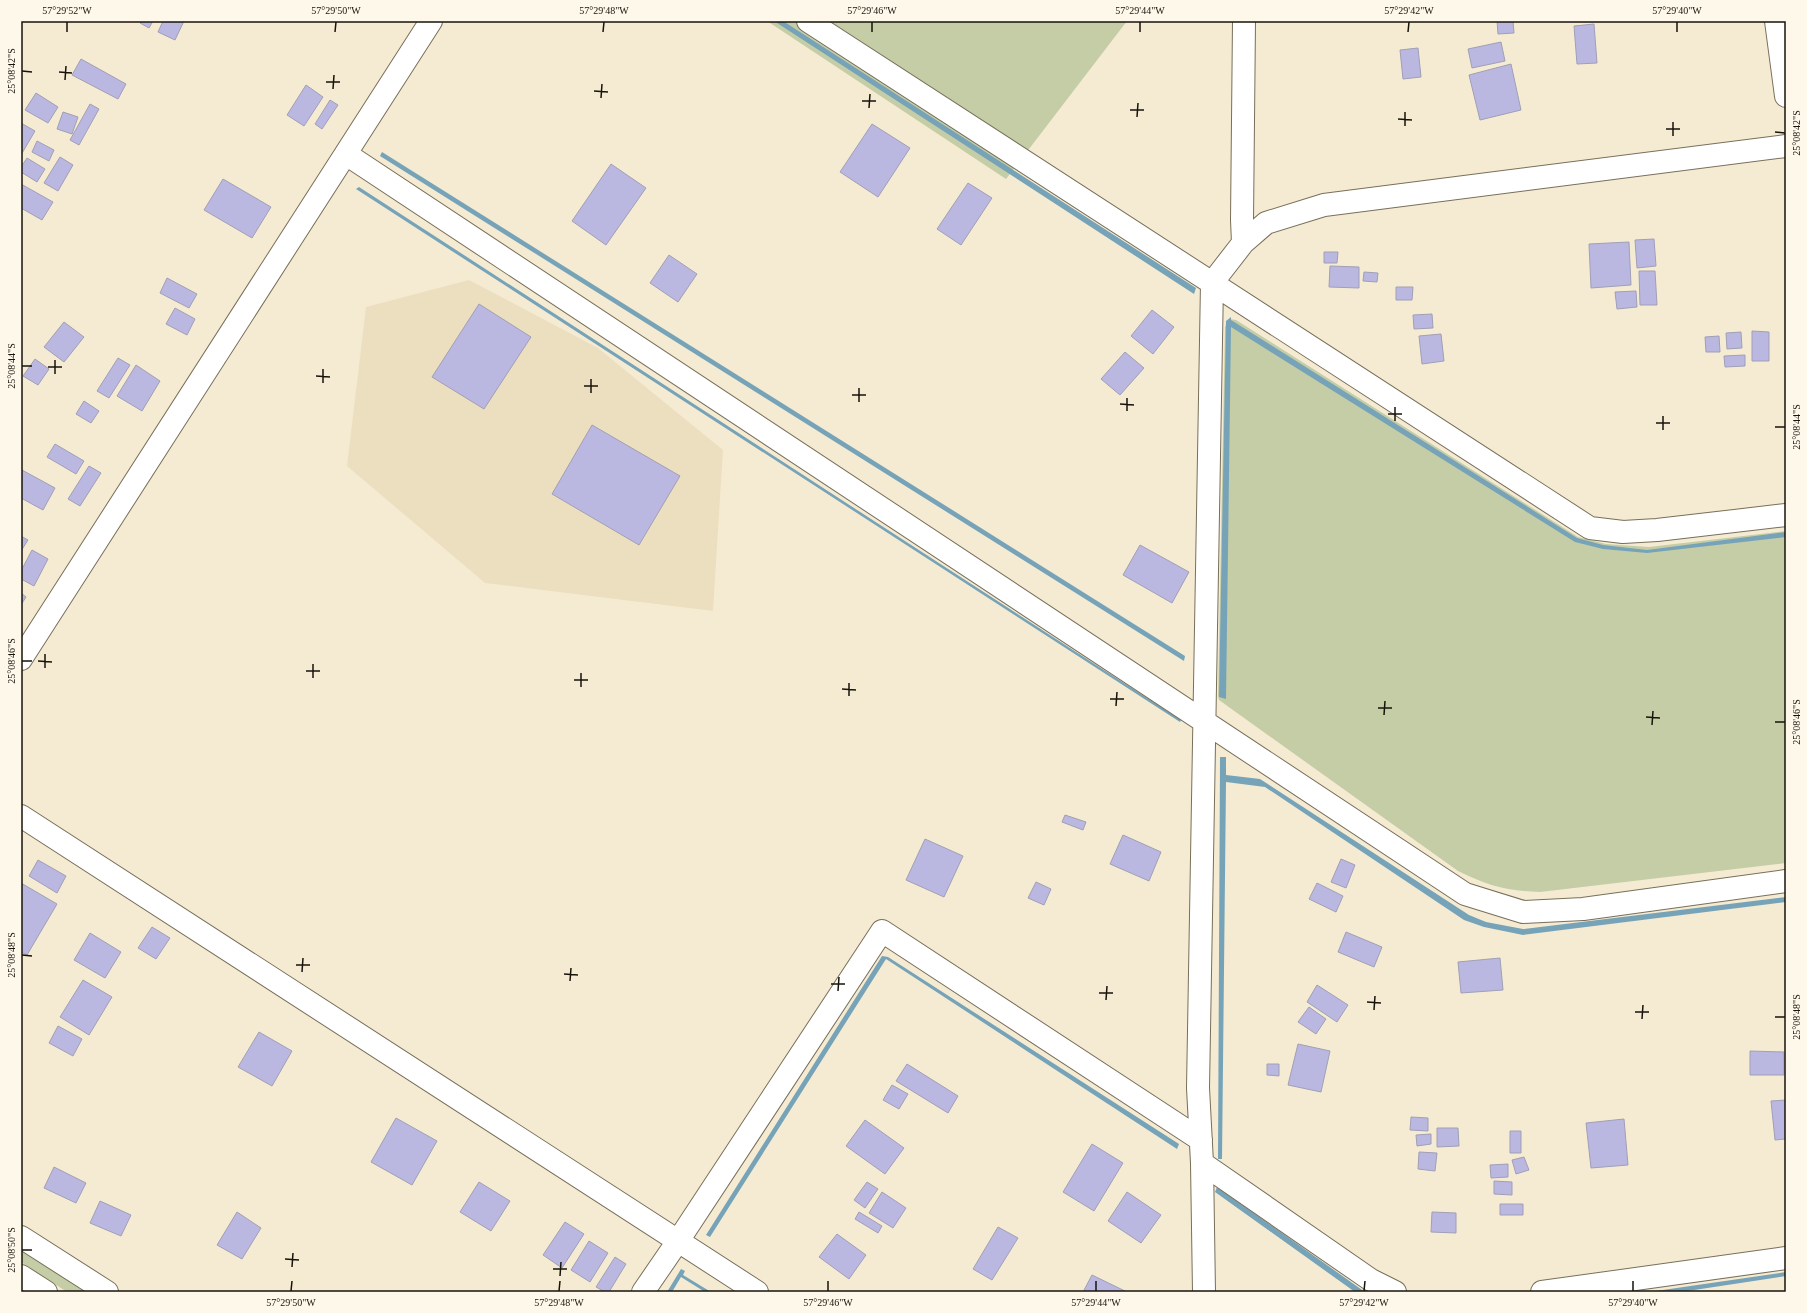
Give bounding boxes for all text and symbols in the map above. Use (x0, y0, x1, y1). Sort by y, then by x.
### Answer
text: 57°29'52"W (42, 5, 92, 16)
text: 57°29'50"W (311, 5, 361, 16)
text: 57°29'48"W (579, 5, 629, 16)
text: 57°29'46"W (847, 5, 897, 16)
text: 57°29'44"W (1115, 5, 1165, 16)
text: 57°29'42"W (1384, 5, 1434, 16)
text: 57°29'40"W (1652, 5, 1702, 16)
text: 25°08'42"S (6, 48, 17, 94)
text: 25°08'42"S (1791, 110, 1802, 156)
text: 25°08'44"S (6, 343, 17, 389)
text: 25°08'44"S (1791, 404, 1802, 450)
text: 25°08'46"S (6, 638, 17, 684)
text: 25°08'46"S (1791, 699, 1802, 745)
text: 25°08'48"S (6, 932, 17, 978)
text: 25°08'48"S (1791, 994, 1802, 1040)
text: 25°08'50"S (6, 1227, 17, 1273)
text: 57°29'50"W (266, 1297, 316, 1308)
text: 57°29'48"W (534, 1297, 584, 1308)
text: 57°29'46"W (803, 1297, 853, 1308)
text: 57°29'44"W (1071, 1297, 1121, 1308)
text: 57°29'42"W (1339, 1297, 1389, 1308)
text: 57°29'40"W (1608, 1297, 1658, 1308)

